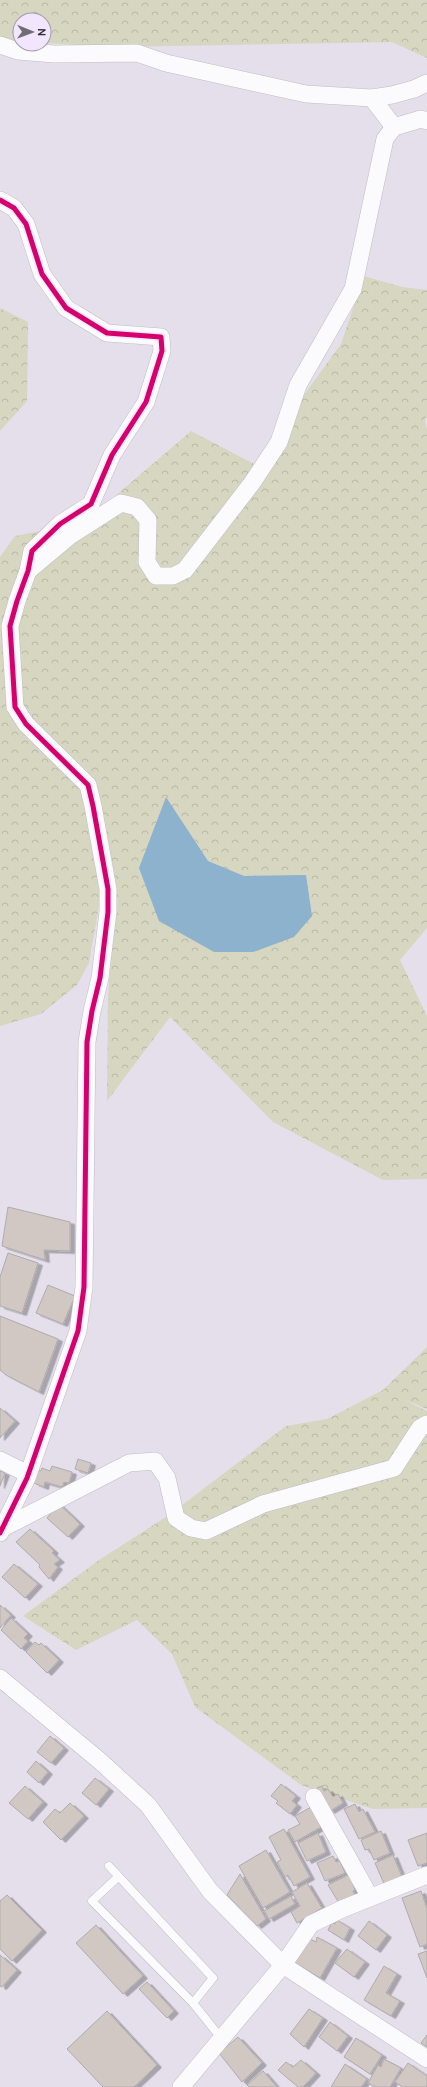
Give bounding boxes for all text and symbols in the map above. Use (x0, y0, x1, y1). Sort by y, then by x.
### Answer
north arrow (12, 12, 52, 52)
text: N (35, 28, 49, 36)

